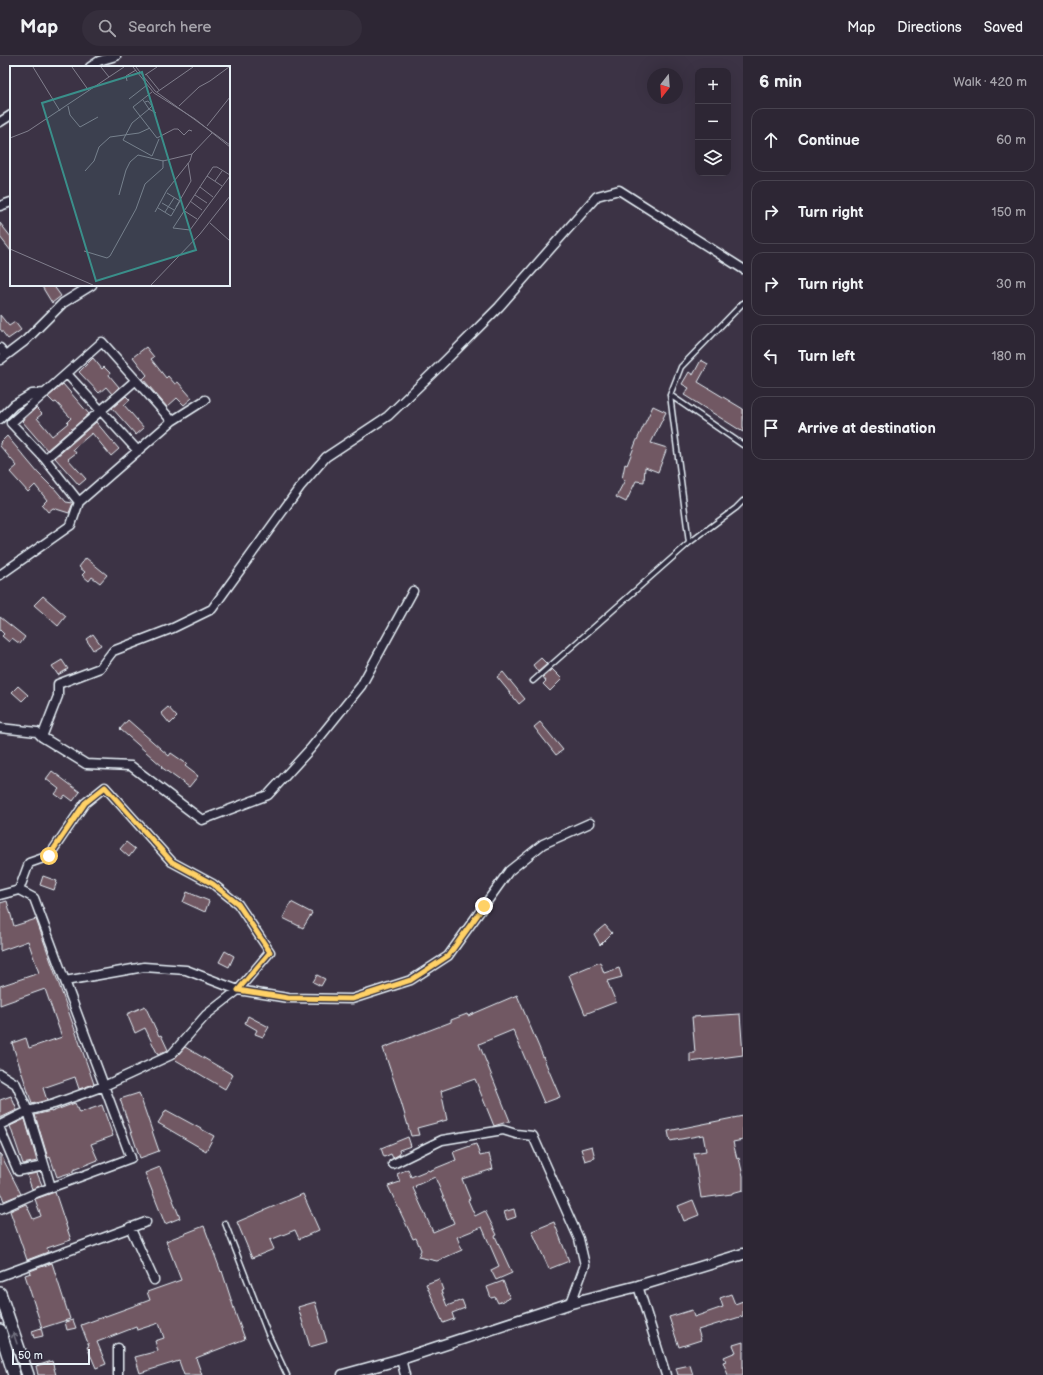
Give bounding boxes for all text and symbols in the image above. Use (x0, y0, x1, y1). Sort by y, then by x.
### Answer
search box (82, 10, 362, 46)
text: Map (20, 16, 58, 39)
icon: search (96, 17, 118, 39)
text: Search here (128, 18, 211, 37)
text: Map (847, 19, 875, 36)
text: Directions (897, 19, 962, 36)
text: Saved (984, 19, 1023, 36)
inset map (10, 66, 230, 286)
north arrow (647, 68, 683, 104)
map controls (695, 68, 731, 176)
button: + (695, 68, 731, 104)
text: 6 min (759, 72, 802, 92)
text: Walk · 420 m (953, 74, 1027, 90)
button: − (695, 104, 731, 140)
icon: ahead (760, 129, 782, 151)
text: Continue (798, 131, 860, 150)
text: 60 m (996, 132, 1026, 148)
button: layers (695, 140, 731, 176)
icon: right (760, 201, 782, 223)
text: Turn right (798, 203, 863, 222)
text: 150 m (992, 204, 1026, 220)
icon: right (760, 273, 782, 295)
text: Turn right (798, 275, 863, 294)
text: 30 m (996, 276, 1026, 292)
icon: left (760, 345, 782, 367)
text: Turn left (798, 347, 855, 366)
text: 180 m (991, 348, 1026, 364)
icon: arrive (760, 417, 782, 439)
text: Arrive at destination (798, 419, 936, 438)
route start (40, 847, 58, 865)
route end (475, 897, 493, 915)
one-way arrow (11, 1333, 19, 1345)
scale bar (12, 1347, 90, 1366)
text: 50 m (18, 1349, 43, 1362)

